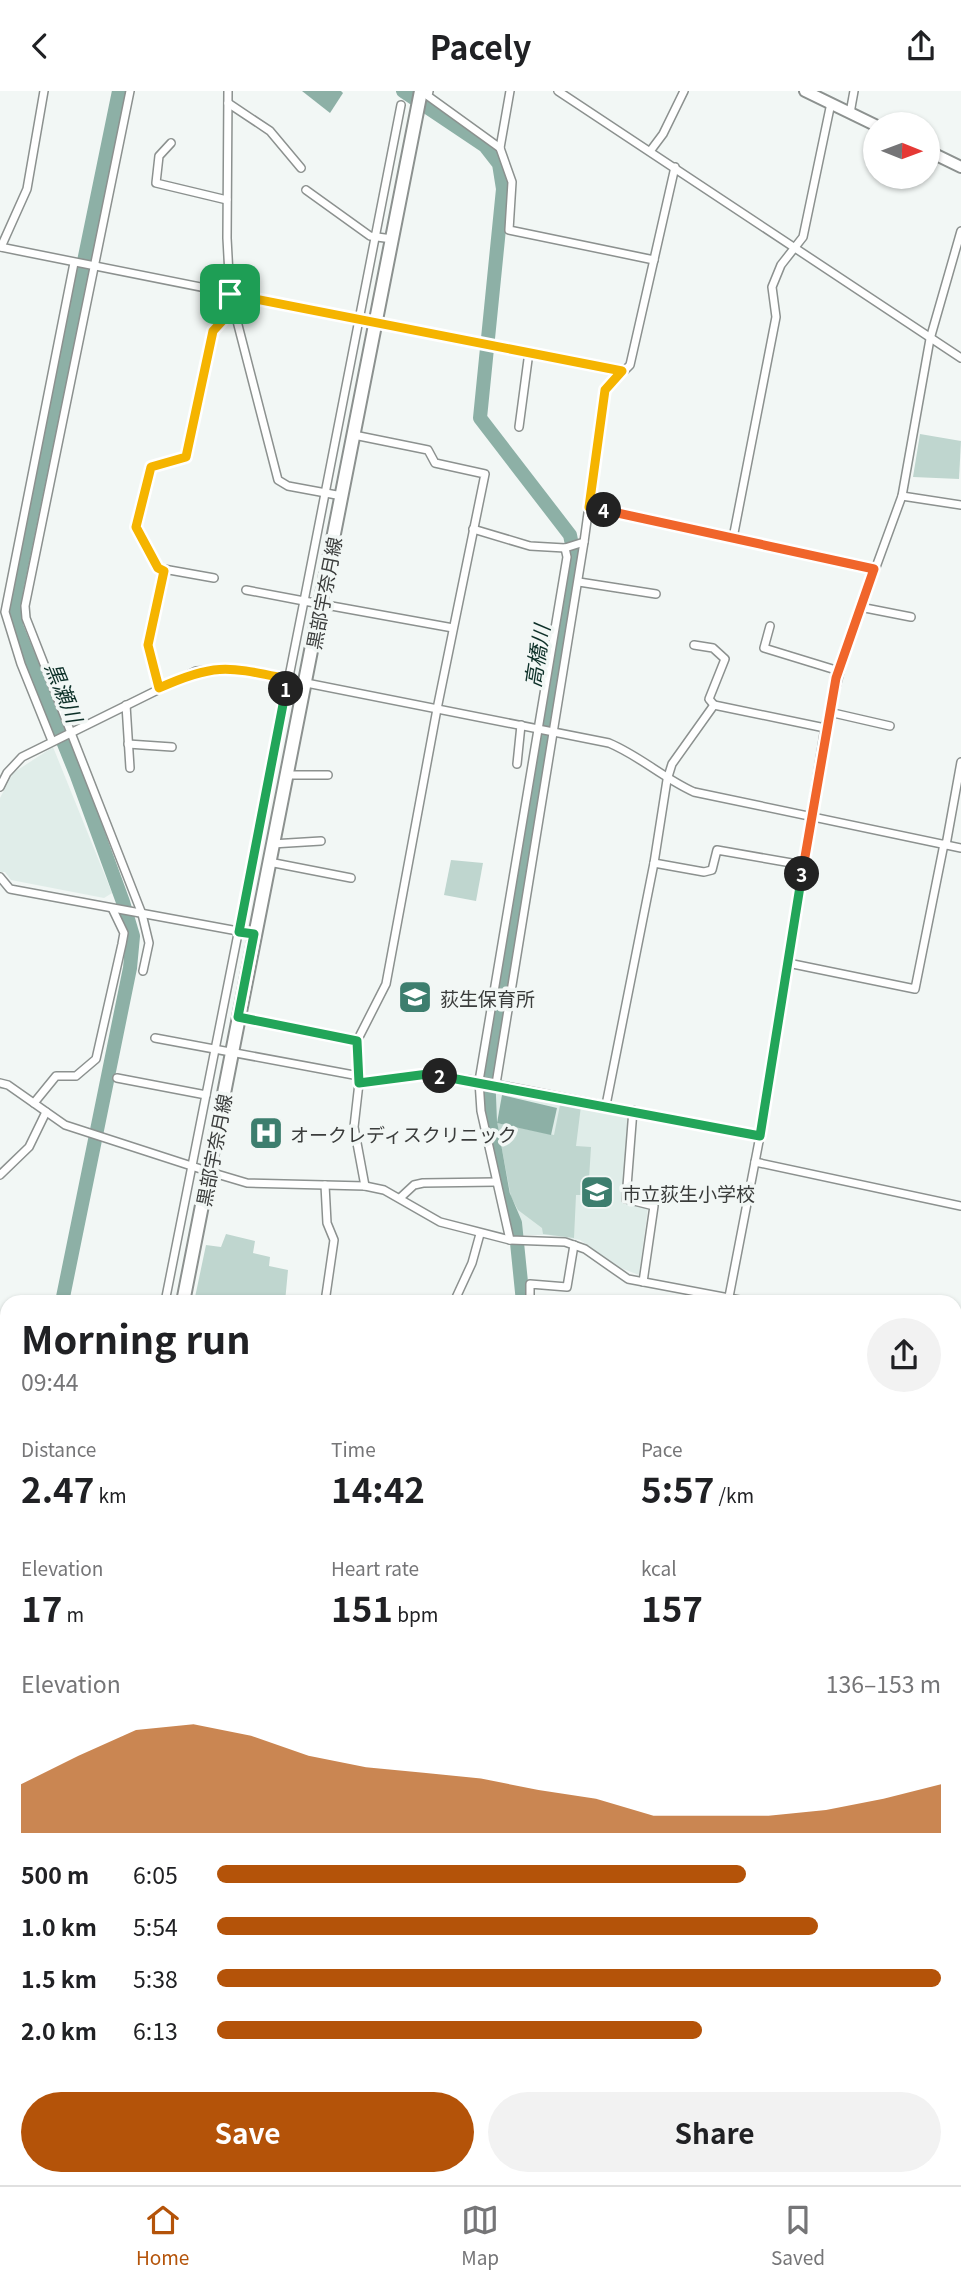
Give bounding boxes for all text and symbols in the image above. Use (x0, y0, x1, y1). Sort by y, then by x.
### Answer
text: Pacely (430, 23, 531, 69)
icon: back (21, 27, 59, 65)
icon: share (902, 27, 940, 65)
north arrow (863, 112, 940, 189)
map controls (863, 112, 940, 189)
pin (200, 264, 260, 324)
icon: arrive (211, 275, 249, 313)
pin: 4 (586, 493, 622, 527)
text: 4 (598, 496, 609, 523)
street label: 黒部宇奈月線 (299, 534, 347, 652)
water label: 高橋川 (516, 621, 556, 689)
water label: 黒瀬川 (39, 657, 91, 729)
pin: 1 (268, 671, 304, 707)
text: 1 (280, 675, 291, 702)
pin: 3 (784, 857, 820, 891)
text: 3 (796, 860, 807, 887)
school or university icon: 荻生保育所 (396, 978, 434, 1016)
place label: 荻生保育所 (440, 984, 535, 1011)
pin: 2 (422, 1059, 458, 1093)
text: 2 (434, 1062, 445, 1089)
street label: 黒部宇奈月線 (189, 1091, 237, 1209)
hospital icon: オークレディスクリニック (247, 1114, 285, 1152)
place label: オークレディスクリニック (290, 1120, 517, 1147)
school or university icon: 市立荻生小学校 (578, 1173, 616, 1211)
place label: 市立荻生小学校 (622, 1179, 755, 1206)
text: Morning run (21, 1310, 251, 1365)
button: share (867, 1318, 941, 1392)
text: 09:44 (21, 1364, 78, 1398)
text: Distance (21, 1435, 96, 1462)
text: Time (331, 1435, 376, 1462)
text: Pace (641, 1435, 682, 1462)
text: 2.47 (21, 1462, 94, 1513)
text: 14:42 (331, 1462, 425, 1513)
text: 5:57 (641, 1462, 714, 1513)
text: km (94, 1481, 127, 1508)
text: /km (714, 1481, 754, 1508)
text: Elevation (21, 1554, 103, 1581)
text: Heart rate (331, 1554, 419, 1581)
text: kcal (641, 1554, 677, 1581)
text: 17 (21, 1581, 62, 1632)
text: 151 (331, 1581, 393, 1632)
text: 157 (641, 1581, 703, 1632)
text: m (62, 1600, 84, 1627)
text: bpm (393, 1600, 438, 1627)
text: Elevation (21, 1666, 121, 1700)
text: 136–153 m (826, 1666, 941, 1700)
text: 500 m (21, 1857, 89, 1891)
text: 6:05 (133, 1857, 178, 1891)
text: 1.0 km (21, 1909, 97, 1943)
text: 5:54 (133, 1909, 178, 1943)
text: 1.5 km (21, 1961, 97, 1995)
text: 5:38 (133, 1961, 178, 1995)
text: 2.0 km (21, 2013, 97, 2047)
text: 6:13 (133, 2013, 178, 2047)
button: Save (21, 2092, 474, 2172)
button: Share (488, 2092, 941, 2172)
tab: Home (136, 2201, 189, 2270)
tab: Map (461, 2201, 499, 2270)
tab: Saved (771, 2201, 825, 2270)

